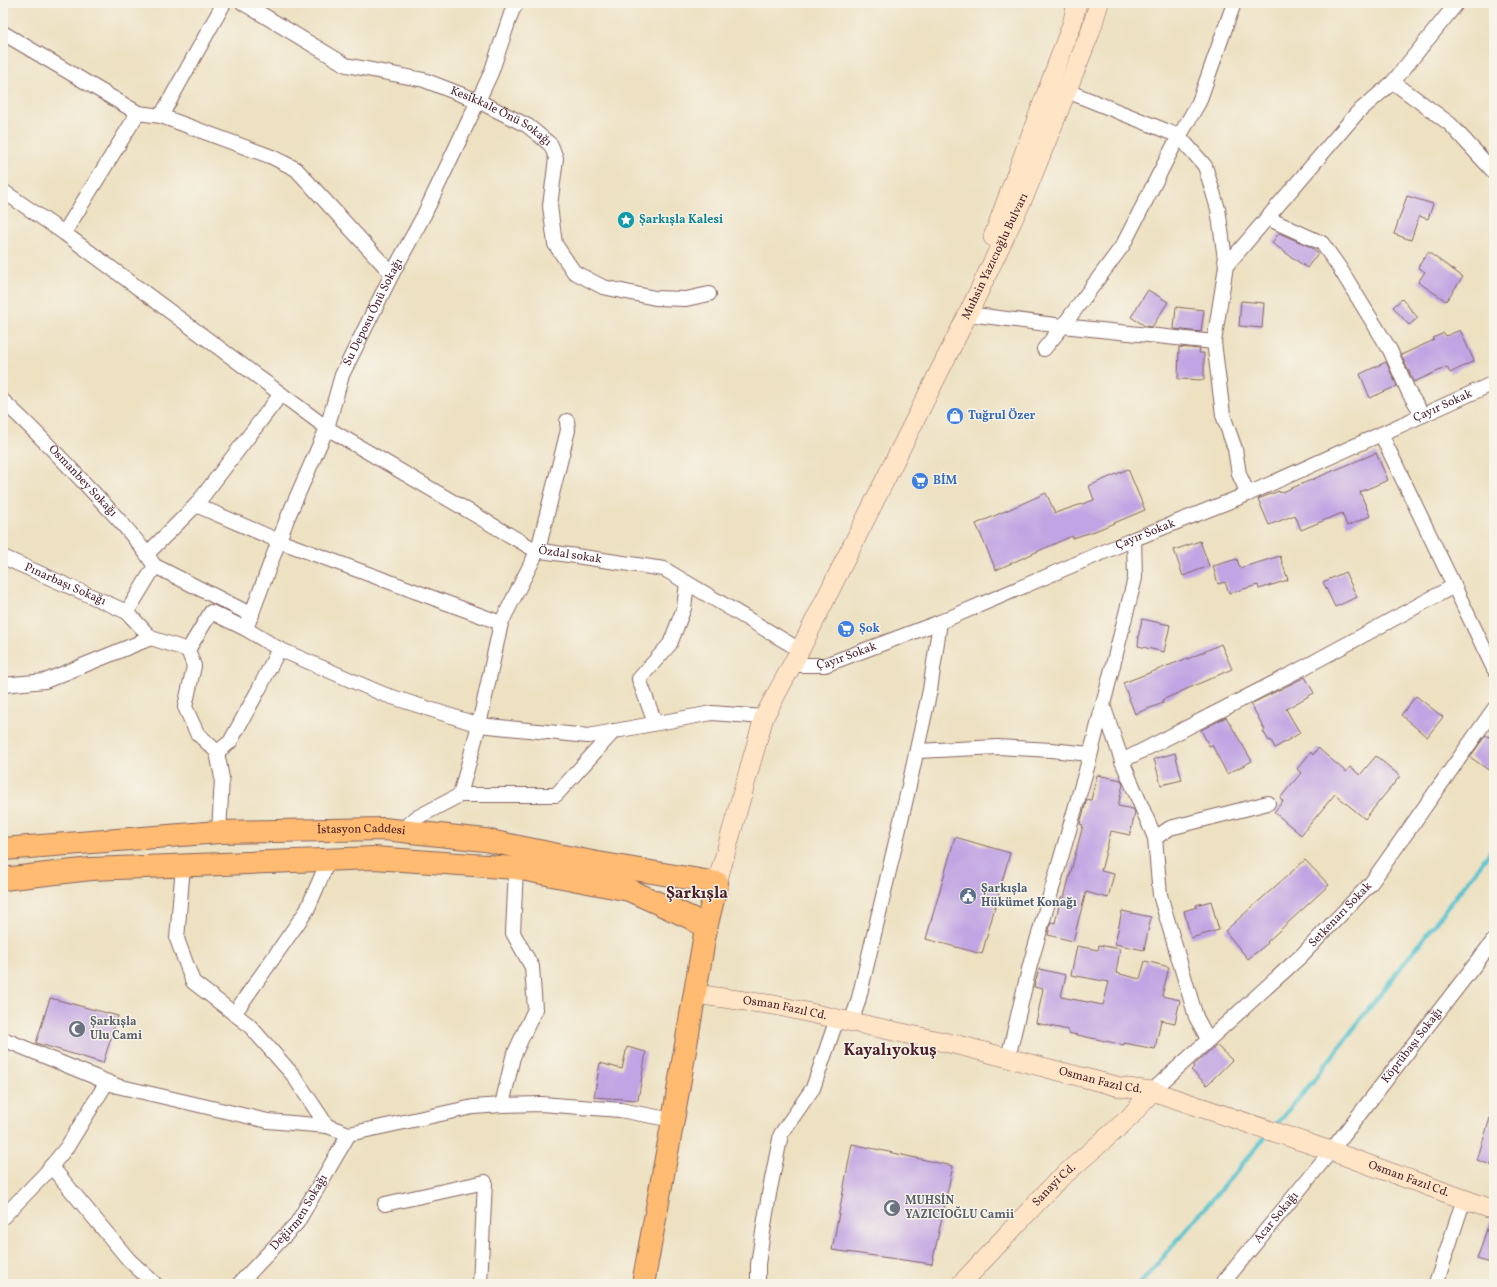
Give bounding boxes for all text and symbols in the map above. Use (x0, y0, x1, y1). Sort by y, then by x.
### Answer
street label: Kesikkale Önü Sokağı (448, 83, 555, 150)
street label: Muhsin Yazıcıoğlu Bulvarı (958, 190, 1032, 322)
place icon: Şarkışla Kalesi (616, 210, 636, 230)
place label: Şarkışla Kalesi (639, 212, 723, 228)
street label: Su Deposu Önü Sokağı (340, 255, 407, 369)
street label: Çayır Sokak (1411, 386, 1475, 426)
shop icon: Tuğrul Özer (945, 406, 965, 426)
place label: Tuğrul Özer (968, 408, 1036, 424)
street label: Osmanbey Sokağı (45, 442, 121, 521)
supermarket icon: BİM (910, 471, 930, 491)
place label: BİM (933, 473, 958, 489)
street label: Çayır Sokak (1113, 515, 1178, 554)
street label: Özdal sokak (537, 542, 603, 568)
street label: Pınarbaşı Sokağı (22, 559, 109, 610)
supermarket icon: Şok (836, 619, 856, 639)
place label: Şok (859, 621, 881, 637)
street label: Çayır Sokak (817, 638, 879, 673)
street label: İstasyon Caddesi (317, 821, 407, 839)
street label: Setkenarı Sokak (1305, 878, 1376, 951)
place label: Şarkışla Hükümet Konağı (981, 881, 1077, 911)
district label: Şarkışla (666, 883, 728, 905)
public building icon: Şarkışla Hükümet Konağı (958, 886, 978, 906)
street label: Osman Fazıl Cd. (742, 993, 829, 1024)
street label: Köprübaşı Sokağı (1378, 1004, 1447, 1087)
place label: Şarkışla Ulu Cami (90, 1014, 142, 1044)
mosque icon: Şarkışla Ulu Cami (67, 1019, 87, 1039)
district label: Kayalıyokuş (843, 1040, 937, 1062)
street label: Osman Fazıl Cd. (1057, 1063, 1143, 1098)
street label: Osman Fazıl Cd. (1366, 1157, 1452, 1201)
street label: Sanayi Cd. (1029, 1160, 1080, 1210)
street label: Değirmen Sokağı (267, 1171, 332, 1254)
street label: Acar Sokağı (1251, 1188, 1303, 1247)
place label: MUHSİN YAZICIOĞLU Camii (905, 1193, 1014, 1223)
mosque icon: MUHSİN YAZICIOĞLU Camii (882, 1198, 902, 1218)

